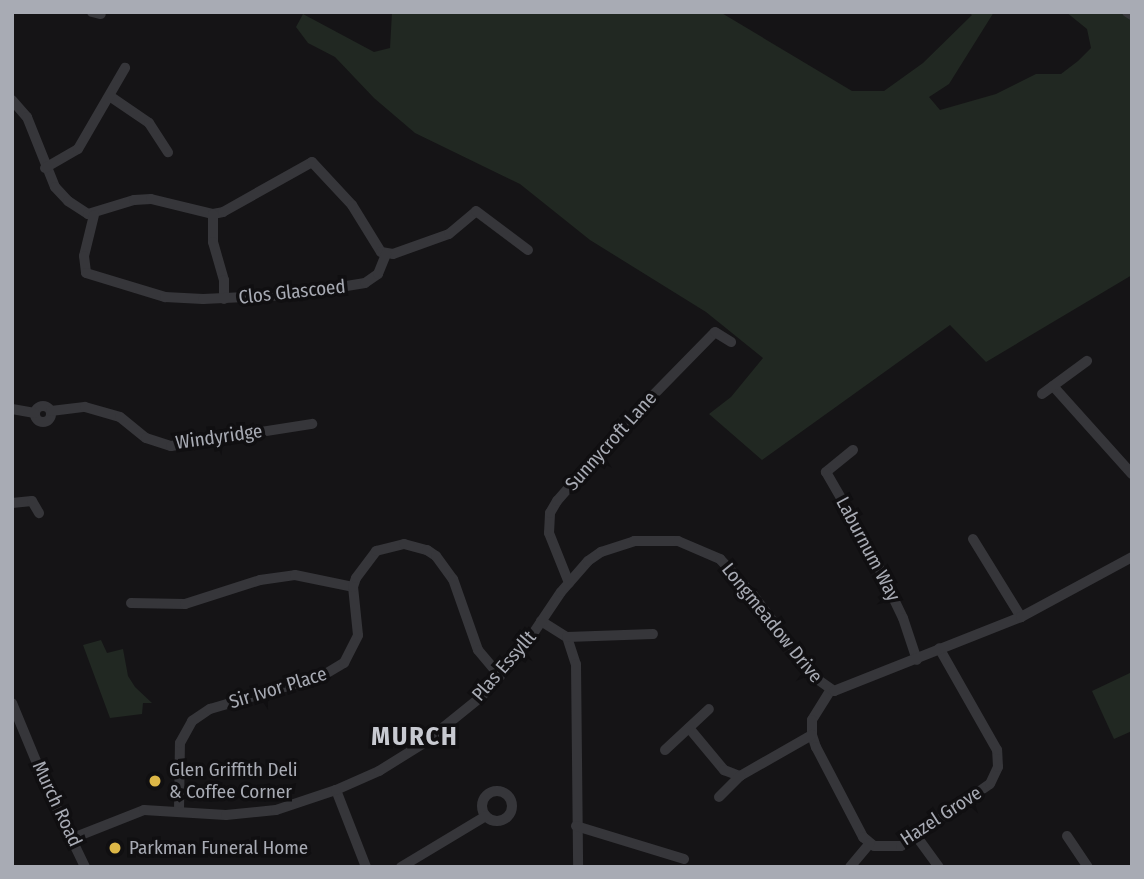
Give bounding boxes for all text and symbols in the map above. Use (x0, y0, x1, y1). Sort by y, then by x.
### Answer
street label: Clos Glascoed (237, 275, 347, 309)
street label: Sunnycroft Lane (561, 387, 661, 495)
street label: Windyridge (174, 420, 264, 454)
street label: Laburnum Way (831, 493, 905, 605)
street label: Longmeadow Drive (717, 559, 827, 687)
street label: Plas Essyllt (467, 626, 541, 706)
street label: Sir Ivor Place (226, 662, 330, 714)
district label: MURCH (372, 721, 458, 753)
street label: Murch Road (27, 758, 87, 850)
place label: Glen Griffith Deli & Coffee Corner (169, 759, 298, 803)
marker: Glen Griffith Deli & Coffee Corner (147, 773, 163, 789)
street label: Hazel Grove (896, 781, 986, 851)
place label: Parkman Funeral Home (129, 837, 308, 859)
marker: Parkman Funeral Home (107, 840, 123, 856)

